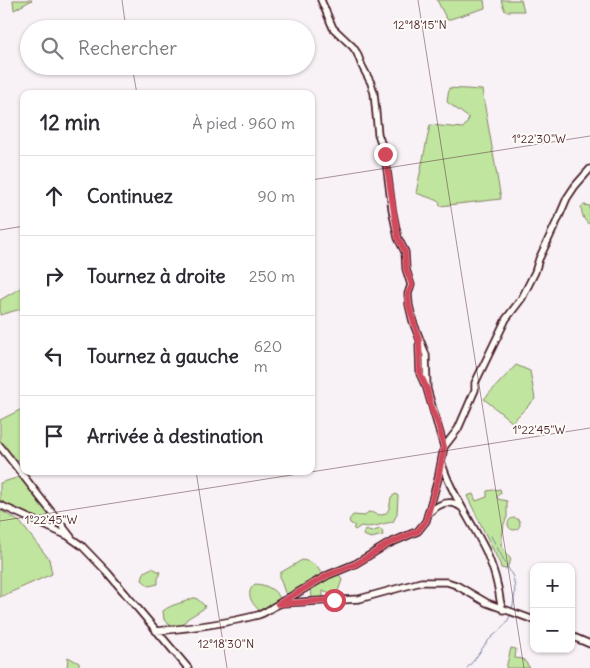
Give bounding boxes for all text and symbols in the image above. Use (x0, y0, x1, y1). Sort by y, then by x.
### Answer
text: 12°18'15"N (393, 17, 447, 32)
search box (20, 20, 315, 75)
icon: search (38, 34, 66, 62)
text: Rechercher (78, 36, 177, 60)
text: 12 min (40, 109, 100, 136)
text: À pied · 960 m (192, 113, 295, 133)
text: 1°22'30"W (512, 131, 566, 146)
route end (374, 143, 397, 166)
icon: ahead (40, 182, 68, 210)
text: Continuez (87, 184, 173, 208)
text: 90 m (257, 186, 295, 206)
icon: right (40, 262, 68, 290)
text: Tournez à droite (87, 264, 226, 288)
text: 250 m (249, 266, 295, 286)
text: 620 m (254, 336, 282, 376)
icon: left (40, 342, 68, 370)
text: Tournez à gauche (87, 344, 239, 368)
icon: arrive (40, 422, 68, 450)
text: 1°22'45"W (513, 422, 565, 437)
text: Arrivée à destination (87, 424, 263, 448)
text: 1°22'45"W (25, 512, 77, 527)
map controls (530, 563, 575, 653)
button: + (530, 563, 575, 608)
route start (323, 589, 346, 612)
button: − (530, 608, 575, 653)
text: 12°18'30"N (198, 636, 254, 651)

